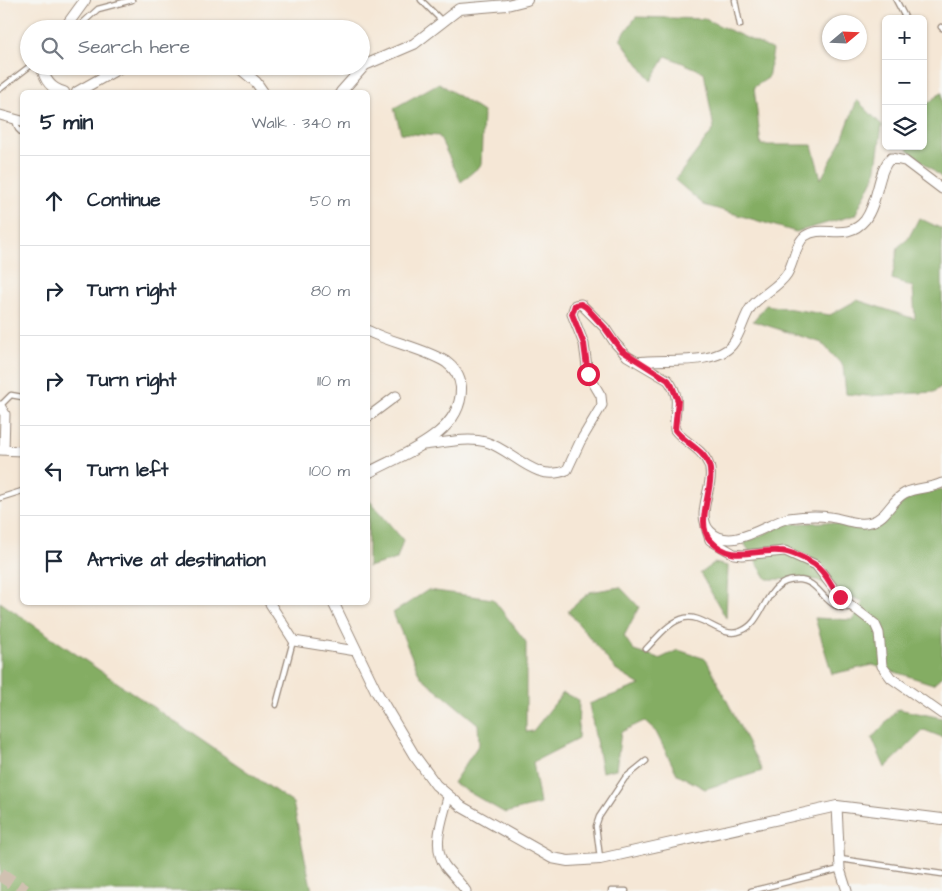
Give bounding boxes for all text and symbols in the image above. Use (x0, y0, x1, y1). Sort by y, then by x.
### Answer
north arrow (822, 15, 867, 60)
map controls (882, 15, 927, 150)
button: + (882, 15, 927, 60)
search box (20, 20, 370, 75)
icon: search (38, 34, 66, 62)
text: Search here (78, 34, 190, 61)
button: − (882, 60, 927, 105)
button: layers (882, 105, 927, 150)
text: 5 min (40, 108, 93, 137)
text: Walk · 340 m (251, 112, 350, 134)
icon: ahead (40, 187, 68, 215)
text: Continue (87, 187, 161, 214)
text: 50 m (310, 190, 350, 212)
icon: right (40, 277, 68, 305)
text: Turn right (87, 277, 176, 304)
text: 80 m (311, 280, 350, 302)
route start (577, 363, 600, 386)
icon: right (40, 367, 68, 395)
text: Turn right (87, 367, 176, 394)
text: 110 m (317, 370, 350, 392)
icon: left (40, 457, 68, 485)
text: Turn left (87, 457, 168, 484)
text: 100 m (309, 460, 350, 482)
icon: arrive (40, 547, 68, 575)
text: Arrive at destination (87, 547, 266, 574)
route end (829, 586, 852, 609)

